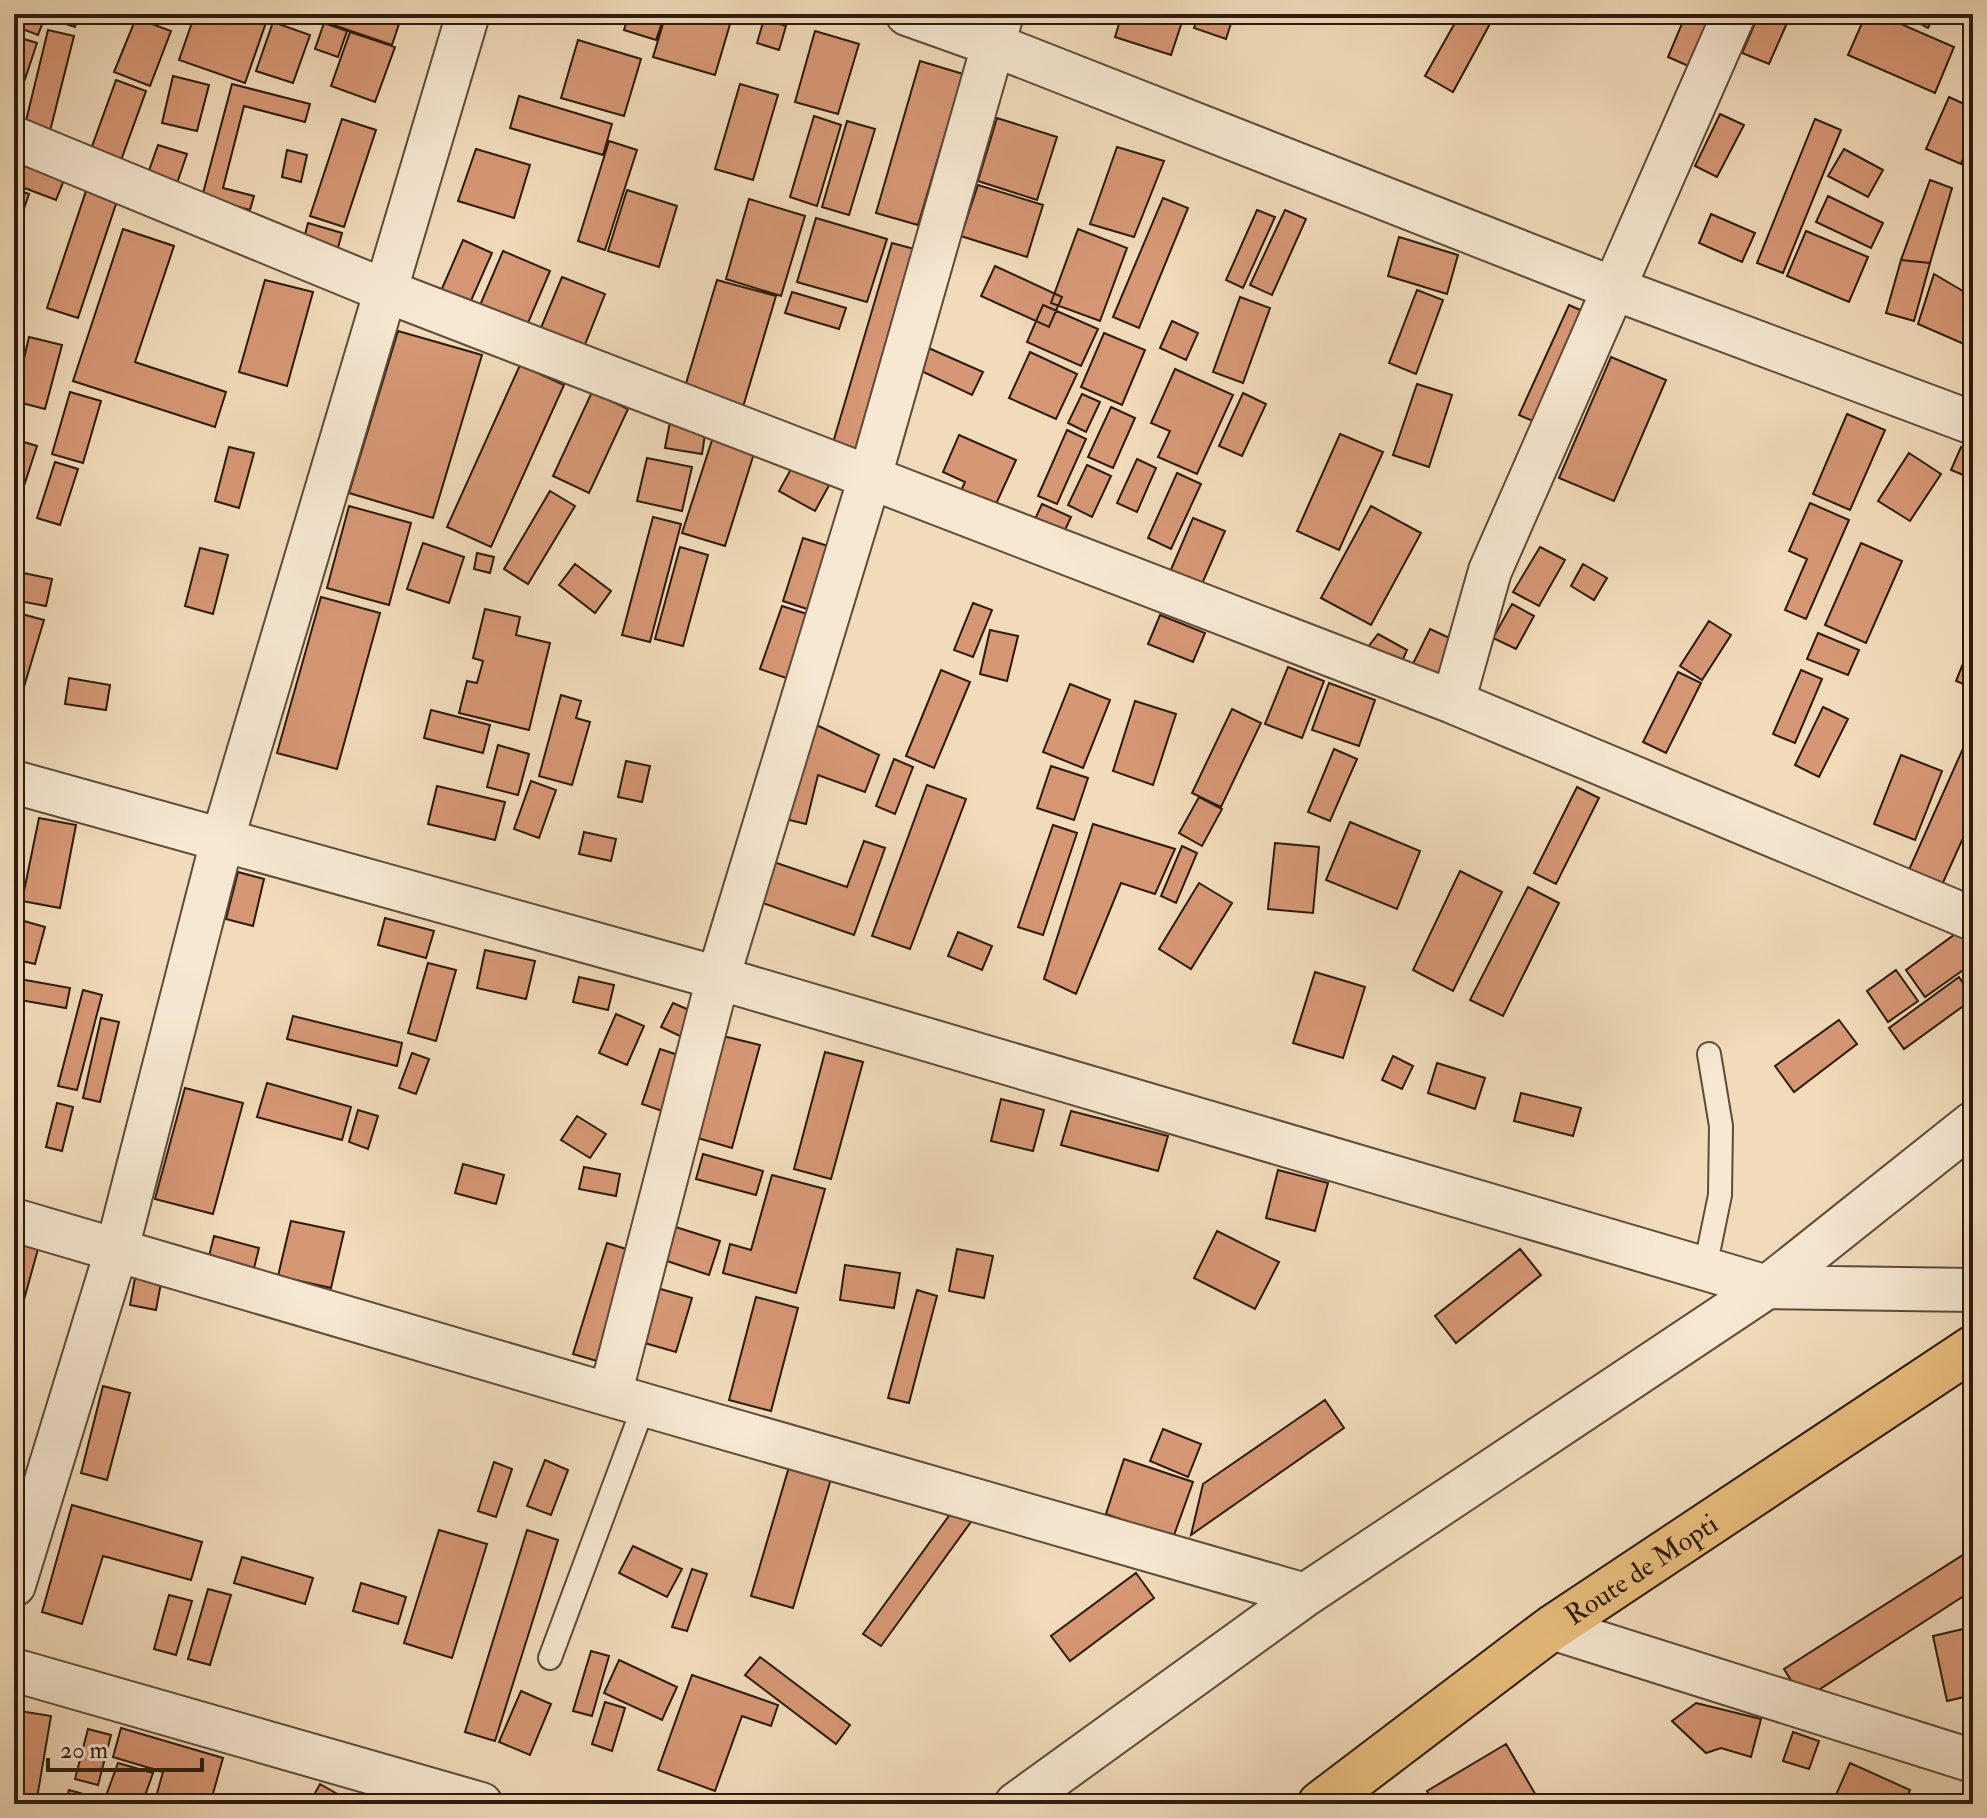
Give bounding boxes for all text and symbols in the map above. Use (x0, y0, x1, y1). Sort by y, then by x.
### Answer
street label: Route de Mopti (1559, 1507, 1725, 1634)
scale bar (48, 1722, 202, 1772)
text: 20 m (60, 1735, 109, 1766)

